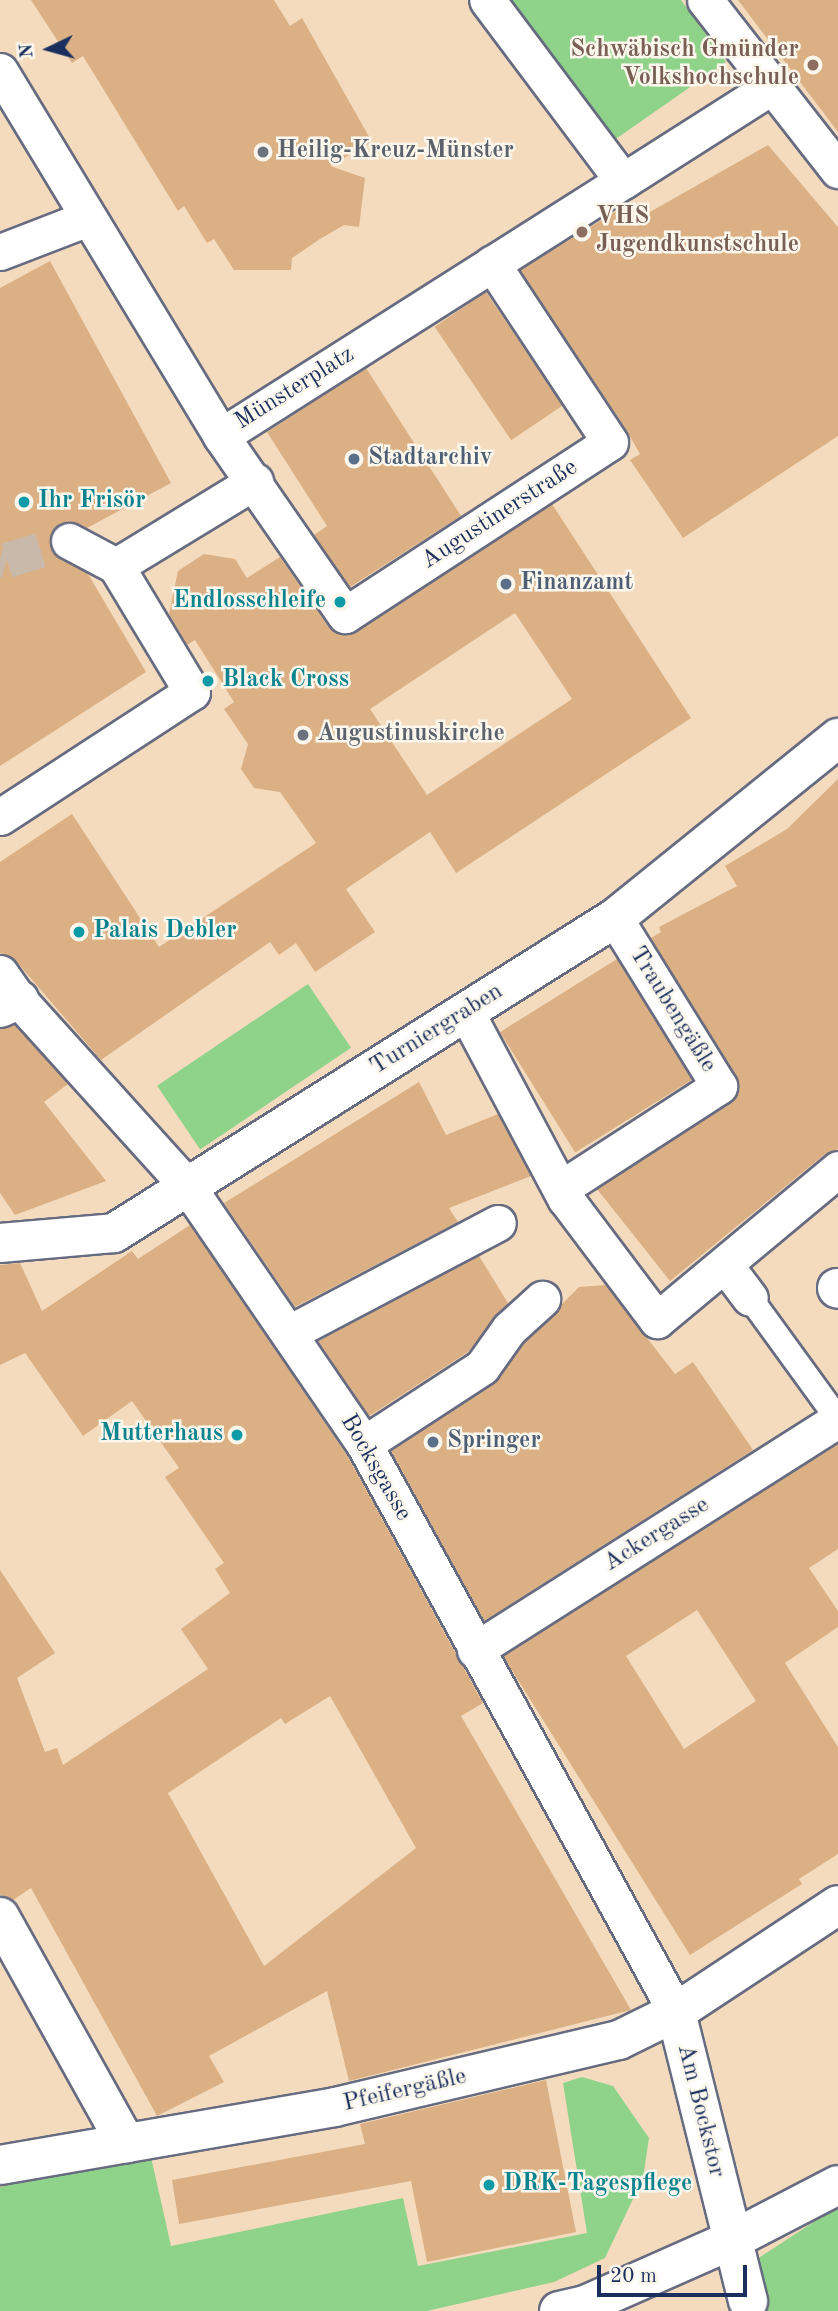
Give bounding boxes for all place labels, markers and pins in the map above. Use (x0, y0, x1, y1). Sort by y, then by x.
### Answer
place label: Schwäbisch Gmünder Volkshochschule (570, 37, 799, 93)
marker: Schwäbisch Gmünder Volkshochschule (805, 57, 821, 73)
place label: Heilig-Kreuz-Münster (277, 138, 514, 166)
marker: Heilig-Kreuz-Münster (255, 144, 271, 160)
place label: VHS Jugendkunstschule (596, 204, 799, 260)
marker: VHS Jugendkunstschule (574, 224, 590, 240)
place label: Stadtarchiv (368, 445, 493, 473)
marker: Stadtarchiv (346, 451, 362, 467)
place label: Ihr Frisör (38, 488, 146, 516)
marker: Ihr Frisör (16, 494, 32, 510)
place label: Finanzamt (520, 570, 633, 598)
marker: Finanzamt (498, 576, 514, 592)
place label: Endlosschleife (173, 588, 326, 616)
marker: Endlosschleife (332, 594, 348, 610)
place label: Black Cross (222, 667, 349, 695)
marker: Black Cross (200, 673, 216, 689)
place label: Augustinuskirche (317, 721, 505, 749)
marker: Augustinuskirche (295, 727, 311, 743)
place label: Palais Debler (93, 918, 237, 946)
marker: Palais Debler (71, 924, 87, 940)
place label: Mutterhaus (100, 1421, 223, 1449)
marker: Mutterhaus (229, 1427, 245, 1443)
place label: Springer (447, 1428, 541, 1456)
marker: Springer (425, 1434, 441, 1450)
place label: DRK-Tagespflege (503, 2171, 692, 2199)
marker: DRK-Tagespflege (481, 2177, 497, 2193)

